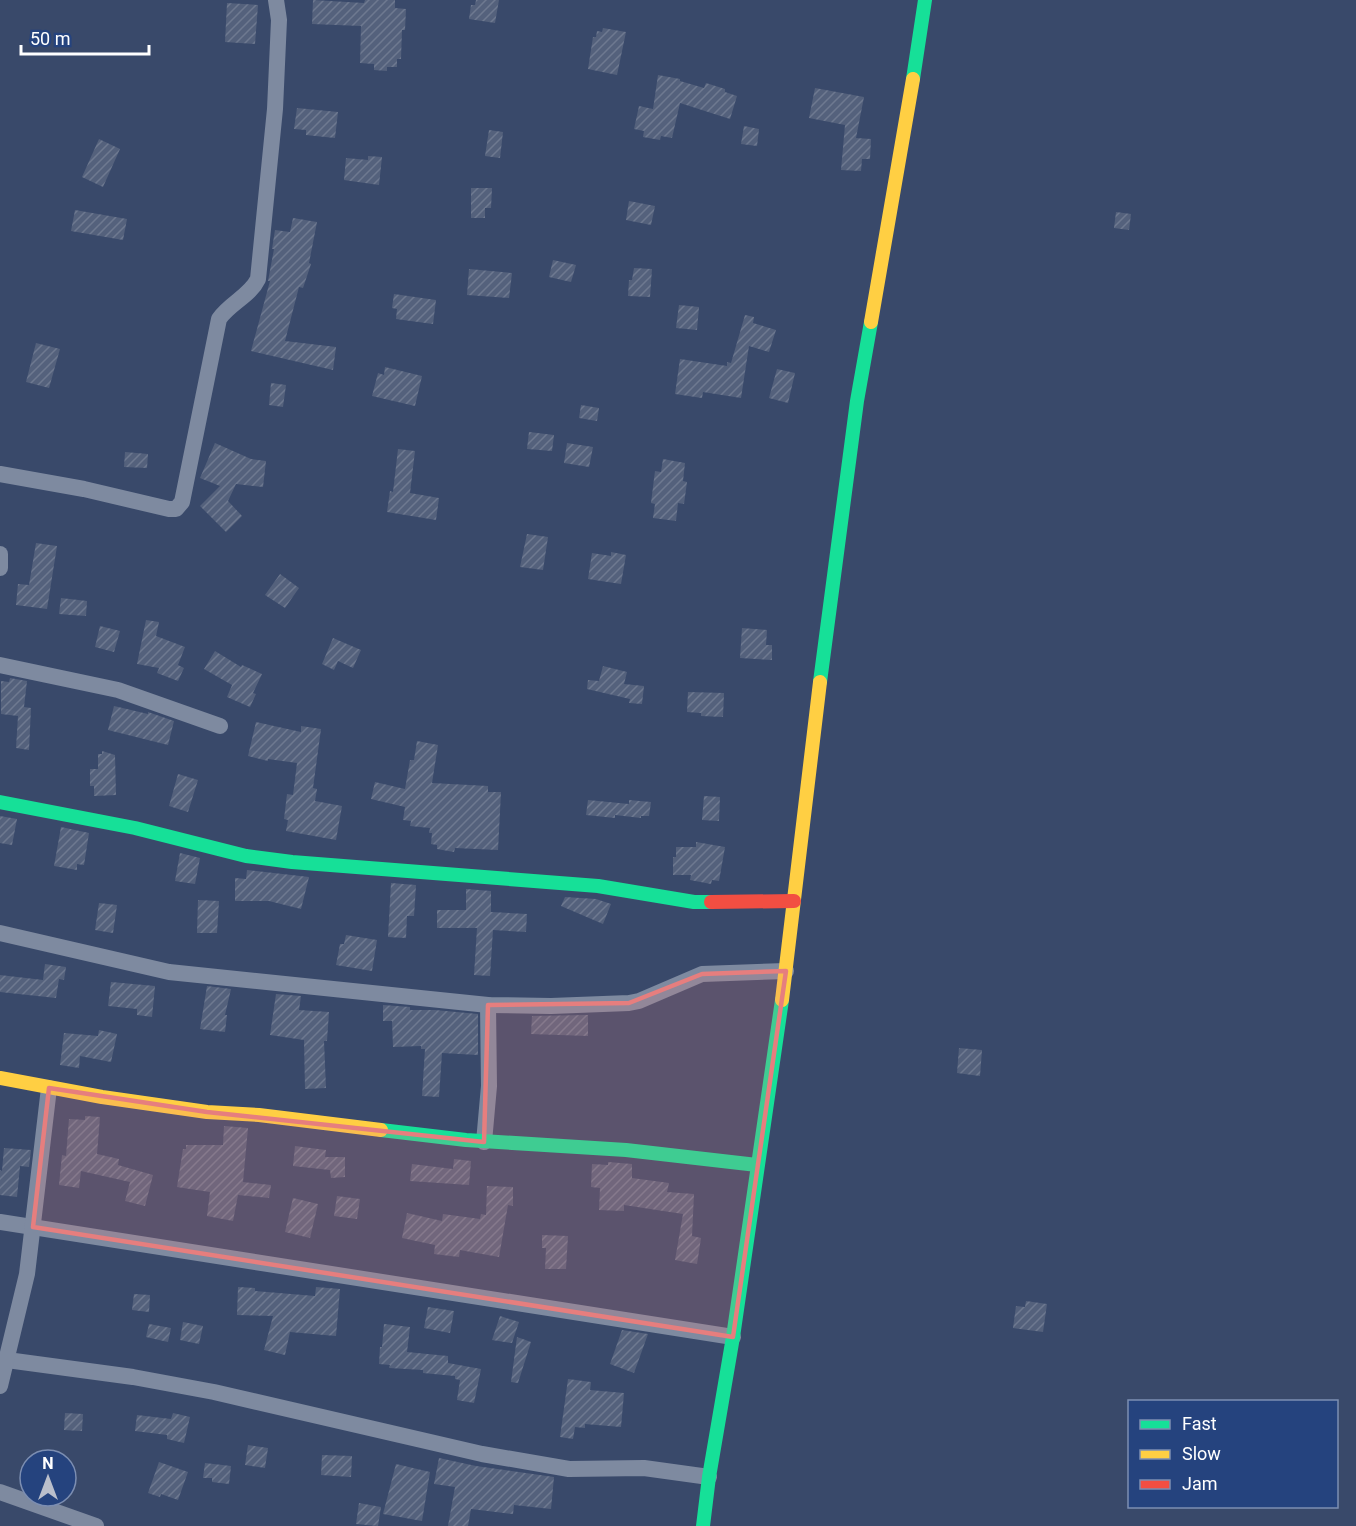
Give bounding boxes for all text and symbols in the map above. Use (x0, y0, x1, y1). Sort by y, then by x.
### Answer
scale bar (21, 18, 148, 56)
text: 50 m (30, 28, 70, 49)
legend (1128, 1400, 1338, 1508)
text: Fast (1182, 1413, 1217, 1434)
text: Slow (1182, 1443, 1221, 1464)
north arrow (18, 1448, 78, 1508)
text: N (42, 1454, 54, 1473)
text: Jam (1182, 1473, 1218, 1494)

